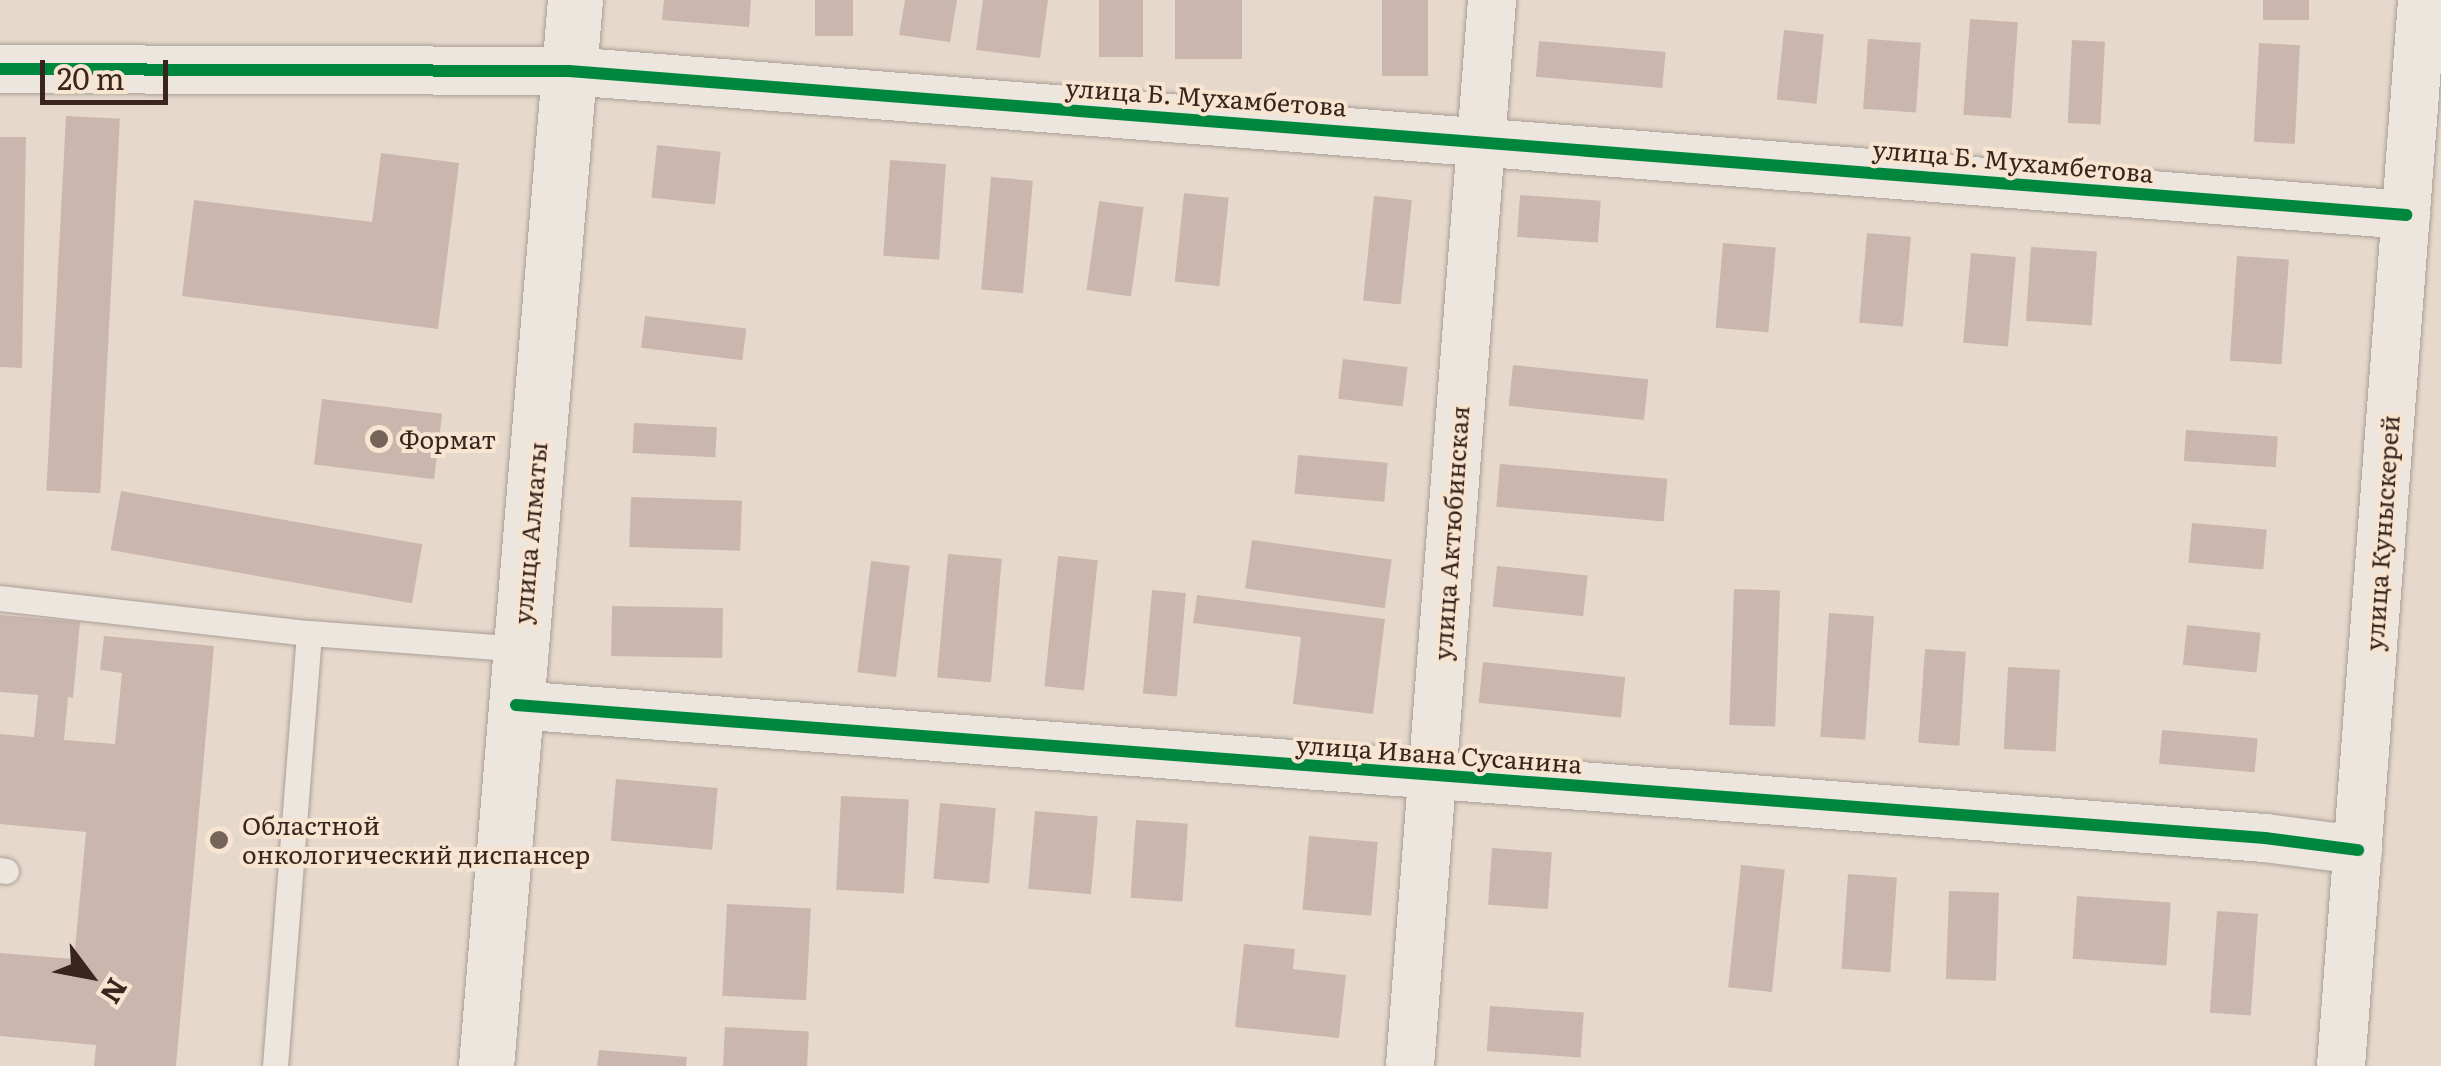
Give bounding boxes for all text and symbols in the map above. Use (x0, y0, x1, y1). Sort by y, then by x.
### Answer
scale bar (45, 40, 172, 102)
text: 20 m (57, 55, 125, 99)
street label: улица Б. Мухамбетова (1064, 72, 1348, 122)
street label: улица Б. Мухамбетова (1871, 134, 2155, 188)
street label: улица Актюбинская (1427, 405, 1475, 661)
street label: улица Куныскерей (2359, 414, 2405, 652)
place label: Формат (399, 424, 496, 454)
marker: Формат (368, 428, 390, 450)
street label: улица Алматы (507, 441, 553, 625)
street label: улица Ивана Сусанина (1295, 729, 1583, 779)
place label: Областной онкологический диспансер (242, 811, 590, 870)
marker: Областной онкологический диспансер (206, 827, 232, 853)
north arrow (40, 926, 140, 1026)
text: N (91, 971, 139, 1013)

